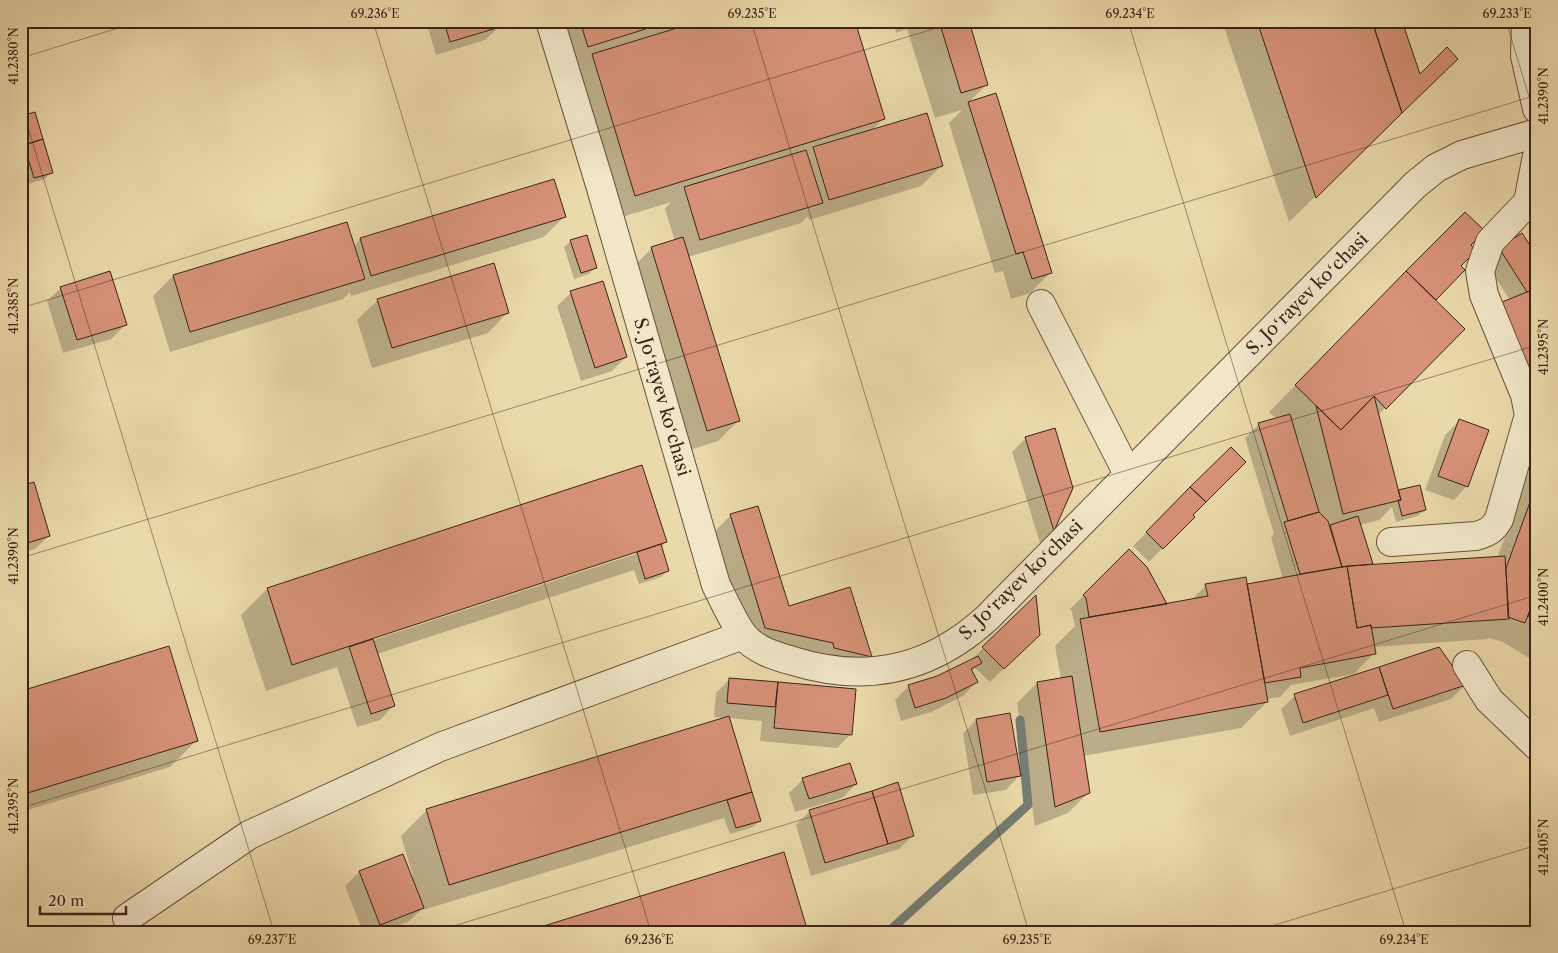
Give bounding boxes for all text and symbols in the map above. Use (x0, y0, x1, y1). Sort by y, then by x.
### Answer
text: 69.236°E (350, 6, 400, 21)
text: 69.235°E (728, 6, 776, 21)
text: 69.234°E (1105, 6, 1155, 21)
text: 69.233°E (1482, 6, 1532, 21)
text: 41.2380°N (6, 27, 21, 85)
text: 41.2390°N (1536, 67, 1551, 125)
street label: S. Joʻrayev koʻchasi (1241, 228, 1373, 360)
text: 41.2385°N (6, 278, 21, 334)
street label: S. Joʻrayev koʻchasi (629, 315, 695, 479)
text: 41.2395°N (1536, 319, 1551, 375)
street label: S. Joʻrayev koʻchasi (955, 515, 1088, 645)
text: 41.2390°N (6, 527, 21, 585)
text: 41.2400°N (1536, 568, 1551, 626)
text: 41.2395°N (6, 778, 21, 834)
text: 41.2405°N (1536, 818, 1551, 876)
scale bar (40, 883, 126, 915)
text: 20 m (48, 891, 84, 910)
text: 69.237°E (248, 932, 296, 947)
text: 69.236°E (624, 932, 674, 947)
text: 69.235°E (1003, 932, 1051, 947)
text: 69.234°E (1379, 932, 1429, 947)

